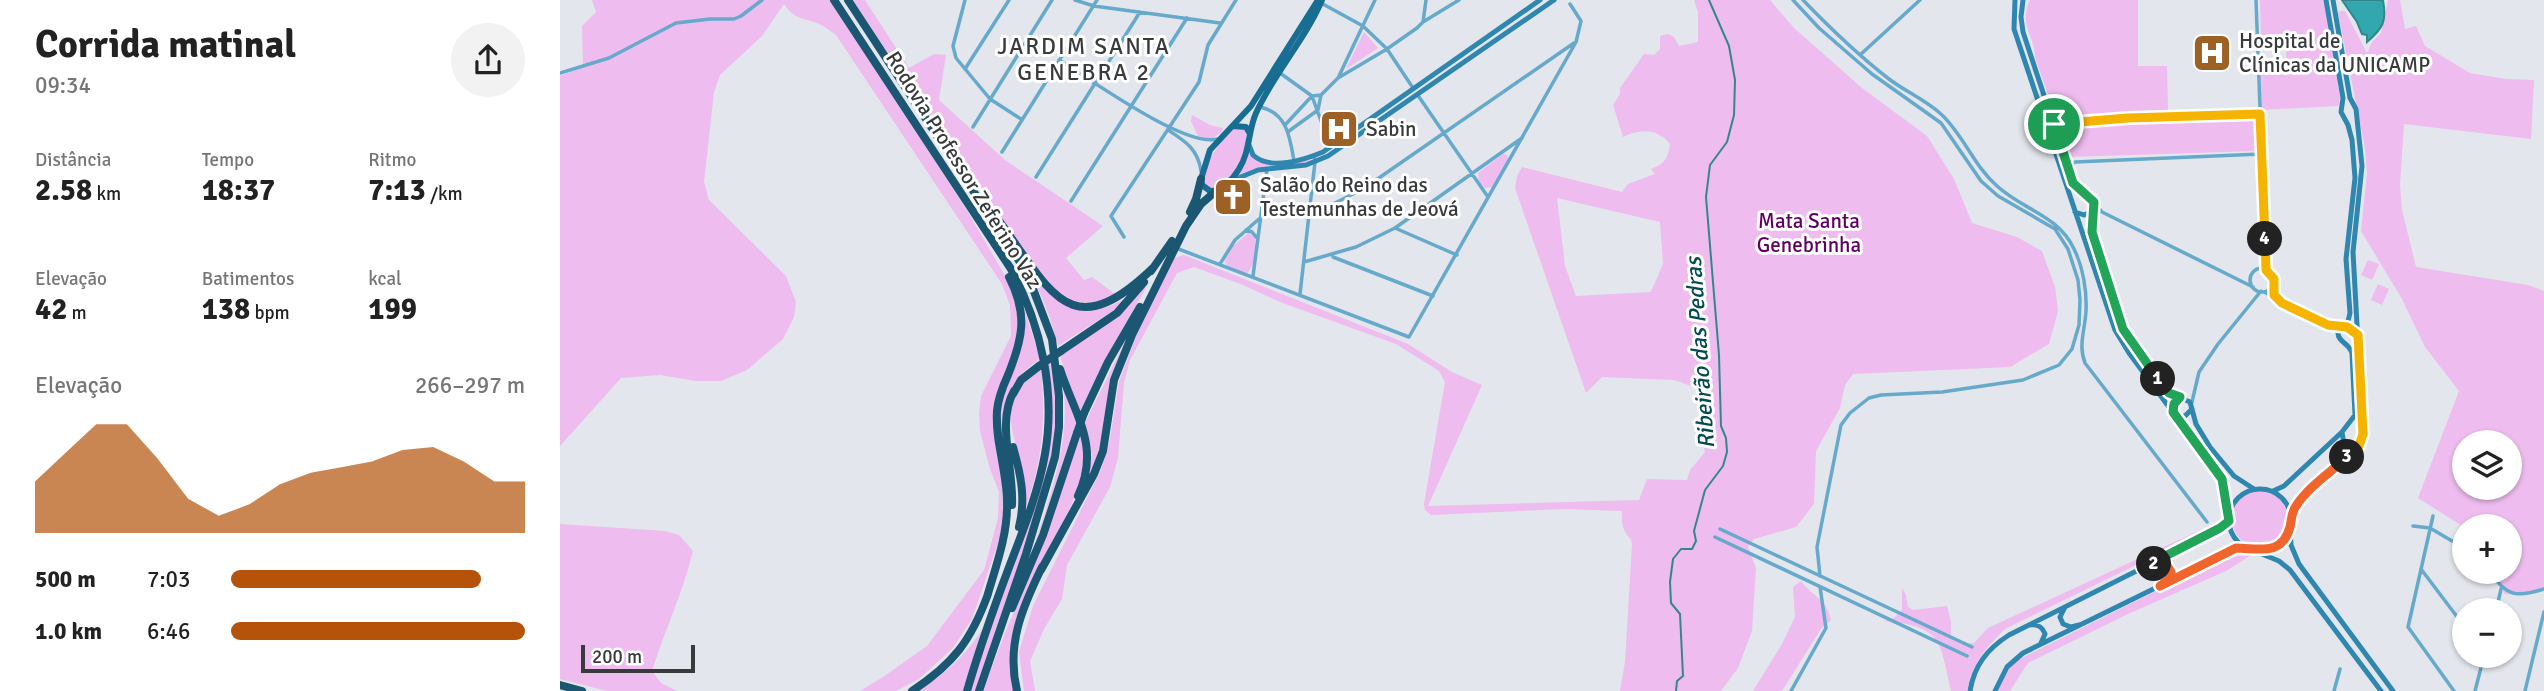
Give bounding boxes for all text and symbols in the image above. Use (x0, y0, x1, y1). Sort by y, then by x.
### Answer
text: Corrida matinal (35, 21, 296, 68)
button: share (451, 23, 525, 97)
place label: Hospital de Clínicas da UNICAMP (2239, 28, 2430, 78)
district label: JARDIM SANTA GENEBRA 2 (997, 32, 1171, 87)
hospital icon: Hospital de Clínicas da UNICAMP (2191, 32, 2233, 74)
street label: Rodovia Professor Zeferino Vaz (880, 46, 1048, 294)
text: 09:34 (35, 71, 91, 100)
pin (2024, 94, 2084, 154)
icon: arrive (2035, 105, 2073, 143)
hospital icon: Sabin (1318, 108, 1360, 150)
place label: Sabin (1366, 116, 1417, 142)
text: Distância (35, 148, 111, 172)
text: Tempo (202, 148, 254, 172)
text: Ritmo (368, 148, 416, 172)
text: 2.58 (35, 172, 92, 209)
text: 18:37 (202, 172, 275, 209)
text: 7:13 (368, 172, 426, 209)
place label: Salão do Reino das Testemunhas de Jeová (1260, 172, 1459, 222)
church icon: Salão do Reino das Testemunhas de Jeová (1212, 176, 1254, 218)
text: km (92, 182, 121, 206)
text: /km (426, 182, 463, 206)
park label: Mata Santa Genebrinha (1757, 208, 1861, 258)
pin: 4 (2248, 222, 2282, 256)
text: 4 (2259, 226, 2270, 250)
water label: Ribeirão das Pedras (1679, 254, 1721, 450)
text: Elevação (35, 267, 107, 291)
text: Batimentos (202, 267, 294, 291)
text: kcal (368, 267, 402, 291)
text: 42 (35, 291, 67, 328)
text: 138 (202, 291, 250, 328)
text: 199 (368, 291, 417, 328)
text: m (67, 301, 87, 325)
text: bpm (250, 301, 290, 325)
pin: 1 (2140, 362, 2176, 396)
text: 1 (2152, 366, 2163, 390)
text: Elevação (35, 371, 122, 400)
text: 266–297 m (415, 371, 525, 400)
map controls (2452, 430, 2522, 668)
button: layers (2452, 430, 2522, 500)
pin: 3 (2330, 440, 2364, 475)
text: 3 (2341, 444, 2352, 468)
button: + (2452, 514, 2522, 584)
pin: 2 (2136, 546, 2172, 582)
text: 2 (2148, 551, 2159, 575)
text: 500 m (35, 565, 96, 594)
text: 7:03 (147, 565, 190, 594)
button: − (2452, 598, 2522, 668)
text: 1.0 km (35, 617, 102, 646)
text: 6:46 (147, 617, 190, 646)
scale bar (581, 642, 695, 674)
text: 200 m (592, 645, 642, 669)

